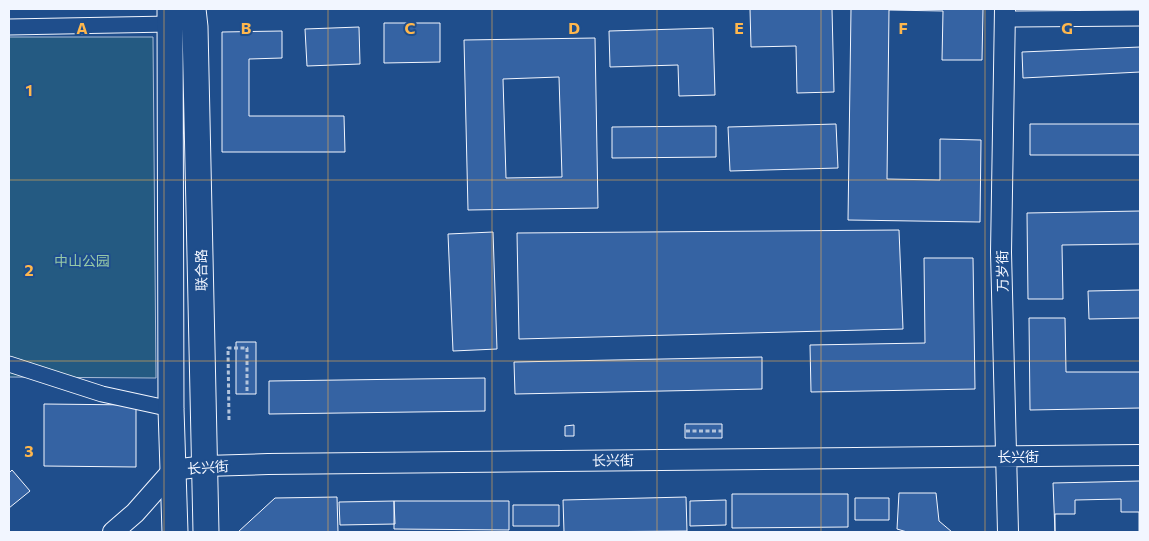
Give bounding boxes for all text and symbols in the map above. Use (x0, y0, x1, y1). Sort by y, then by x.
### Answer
text: A (76, 18, 88, 37)
text: B (241, 18, 252, 37)
text: C (405, 18, 416, 37)
text: D (568, 18, 580, 37)
text: E (734, 18, 744, 37)
text: F (898, 18, 908, 37)
text: G (1061, 18, 1073, 37)
text: 1 (25, 80, 33, 99)
street label: 联合路 (192, 249, 210, 291)
street label: 万岁街 (993, 250, 1011, 292)
park label: 中山公园 (54, 252, 110, 269)
text: 2 (24, 260, 34, 279)
text: 3 (24, 441, 34, 460)
street label: 长兴街 (997, 448, 1039, 465)
street label: 长兴街 (592, 451, 634, 469)
street label: 长兴街 (186, 457, 230, 477)

